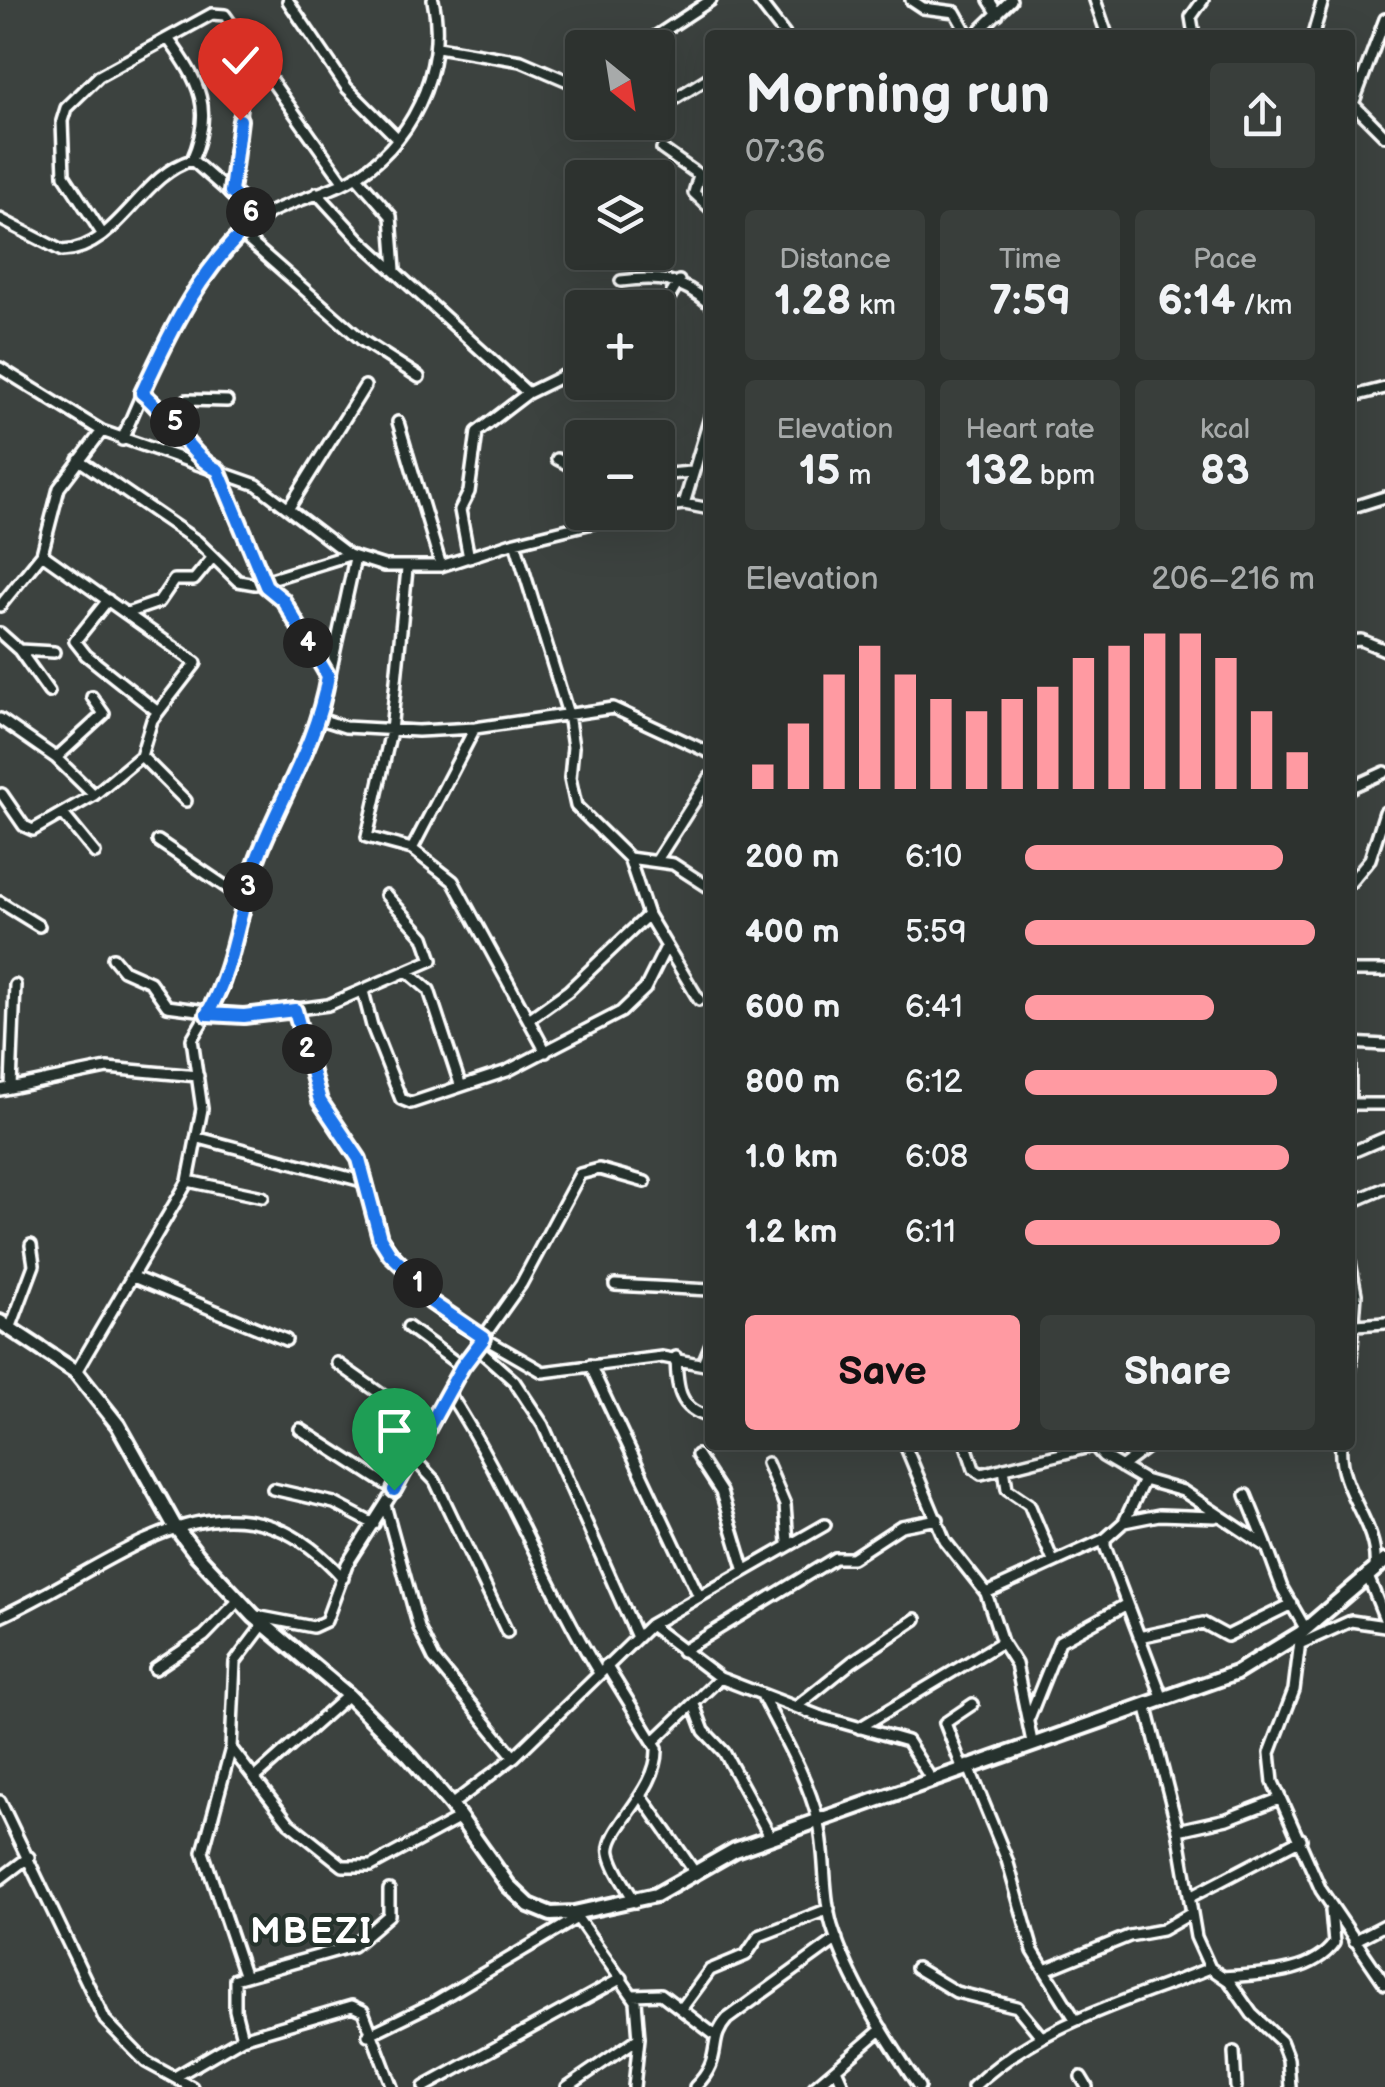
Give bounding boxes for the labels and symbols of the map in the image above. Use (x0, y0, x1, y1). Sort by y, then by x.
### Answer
pin (198, 18, 283, 121)
north arrow (565, 30, 675, 140)
pin: 6 (226, 187, 276, 237)
pin: 5 (150, 397, 200, 447)
pin: 4 (283, 618, 333, 668)
pin: 3 (223, 862, 273, 912)
pin: 2 (282, 1024, 332, 1074)
pin: 1 (393, 1258, 443, 1308)
pin (352, 1388, 437, 1491)
district label: MBEZI (250, 1911, 374, 1954)

